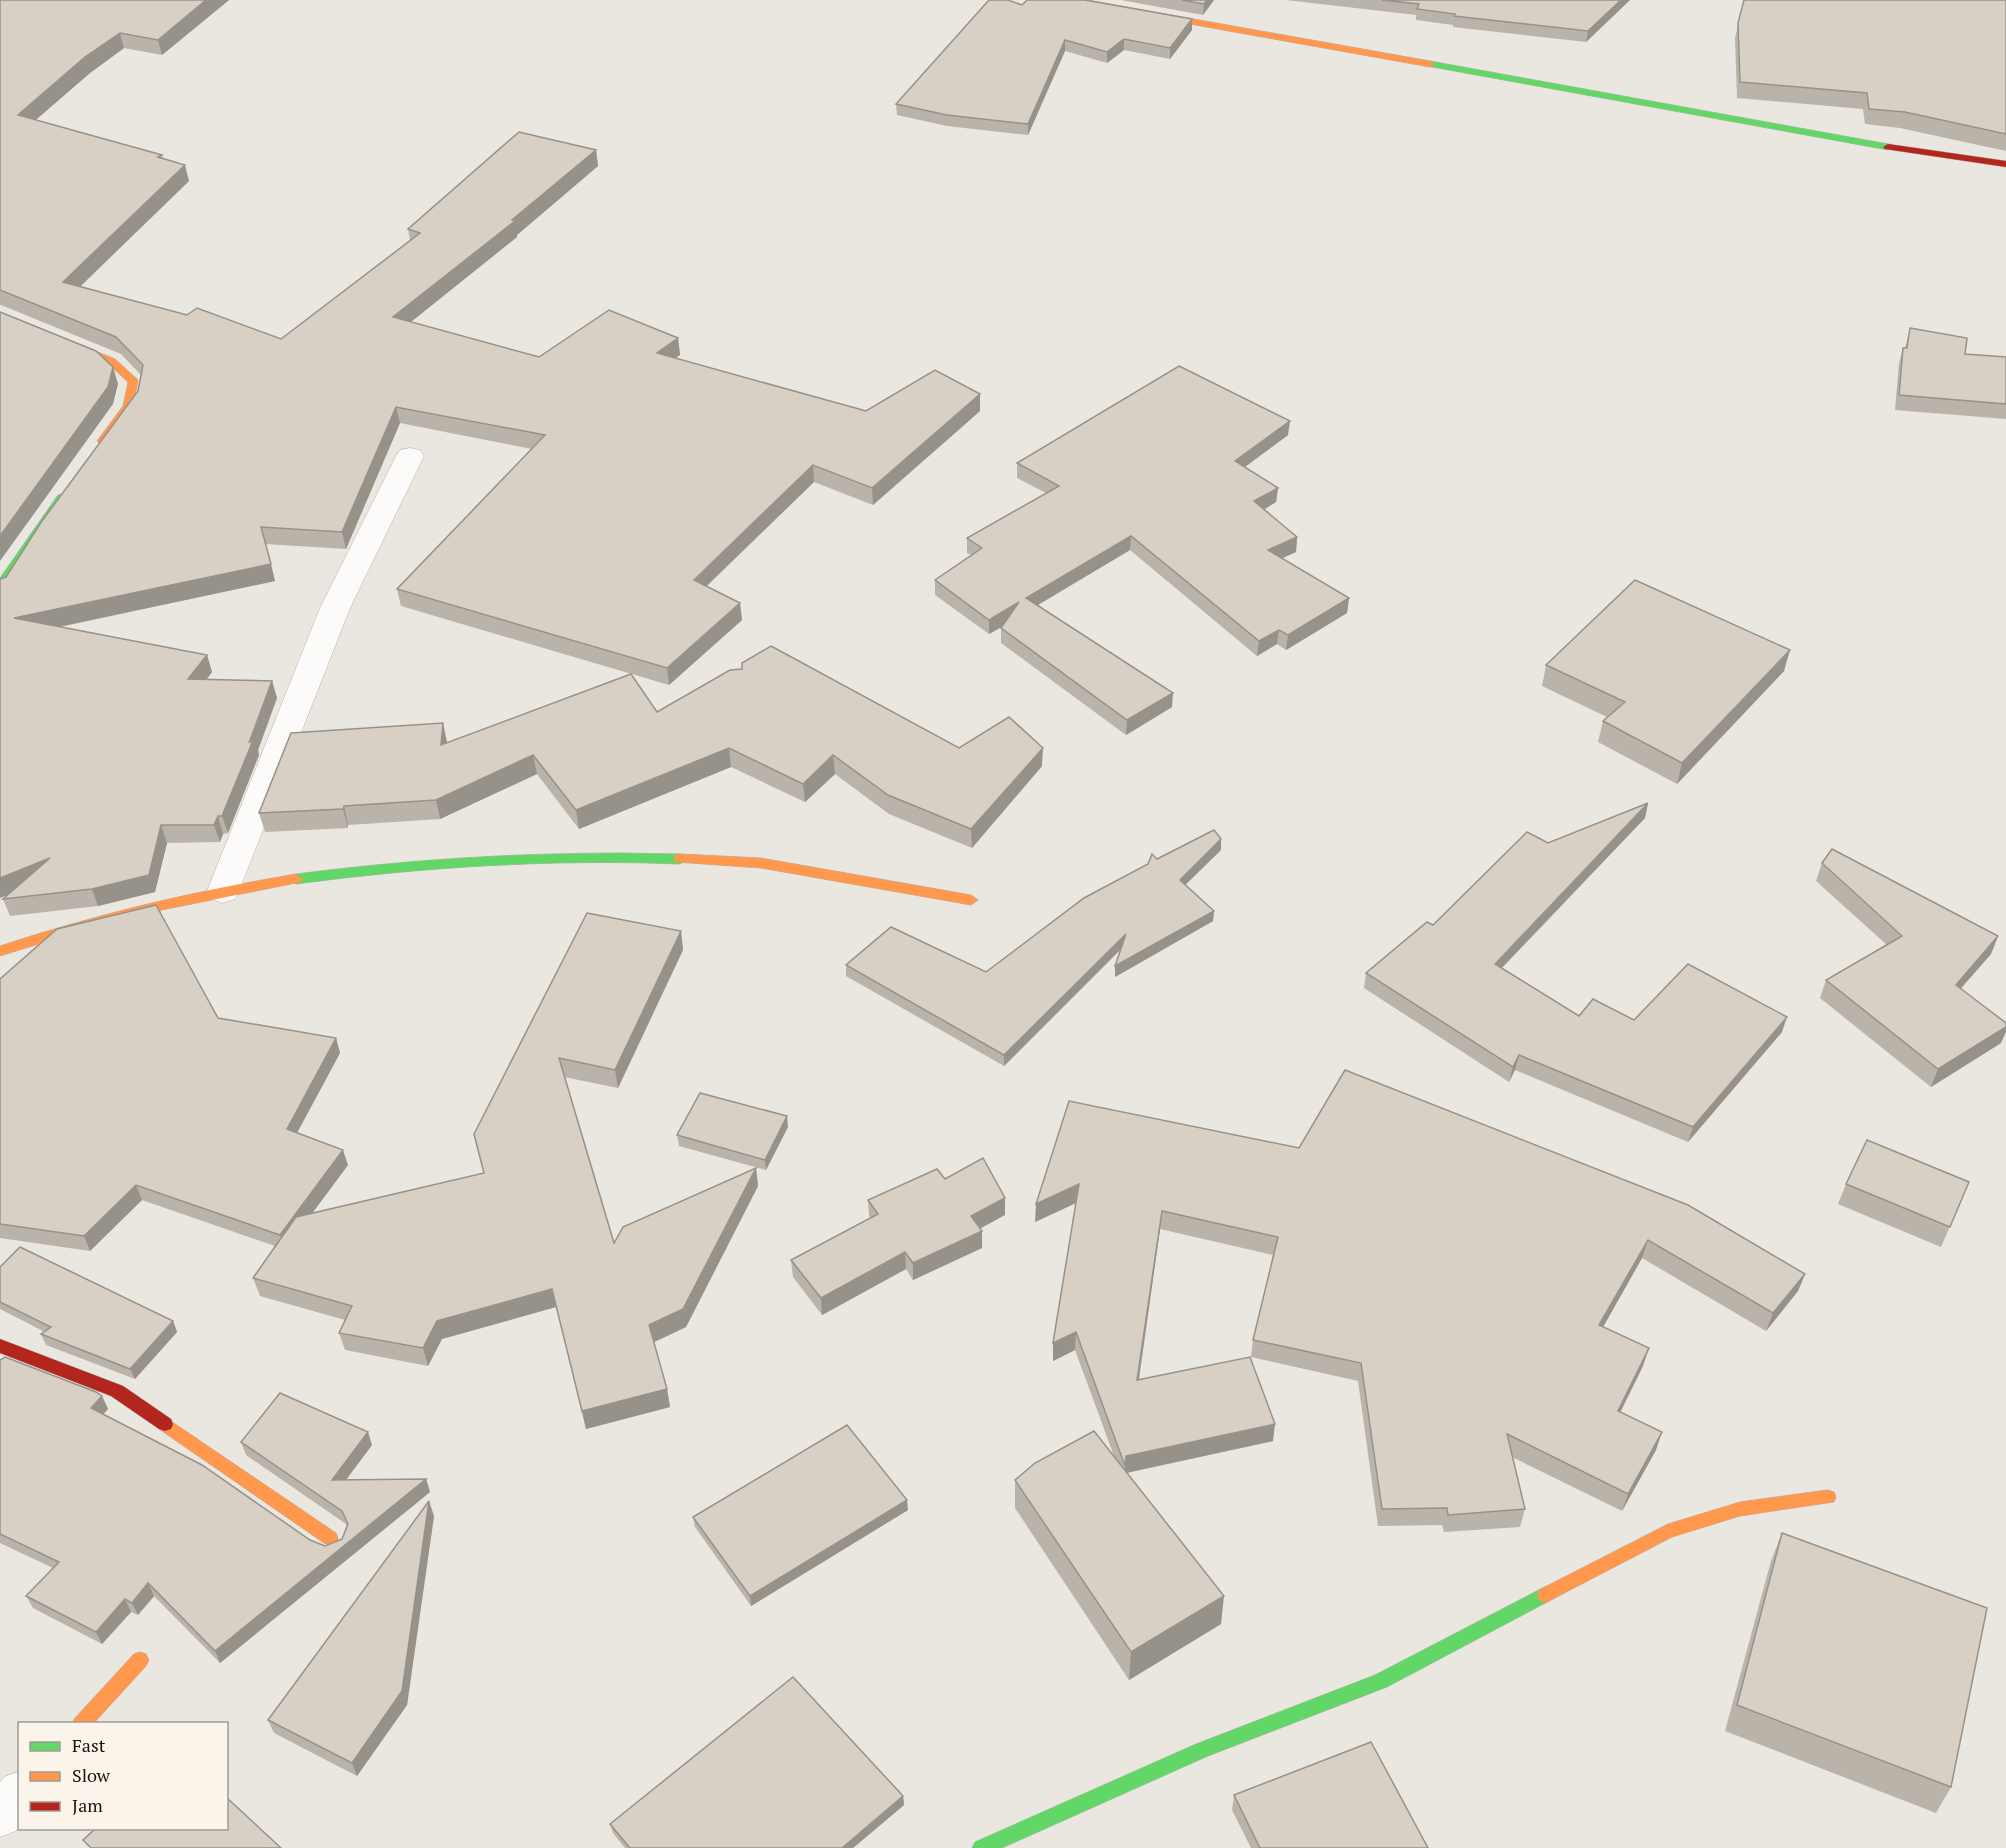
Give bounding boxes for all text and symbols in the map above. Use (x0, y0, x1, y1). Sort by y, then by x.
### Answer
legend (18, 1722, 228, 1830)
text: Fast (72, 1733, 106, 1757)
text: Slow (72, 1763, 111, 1787)
text: Jam (72, 1793, 103, 1817)

